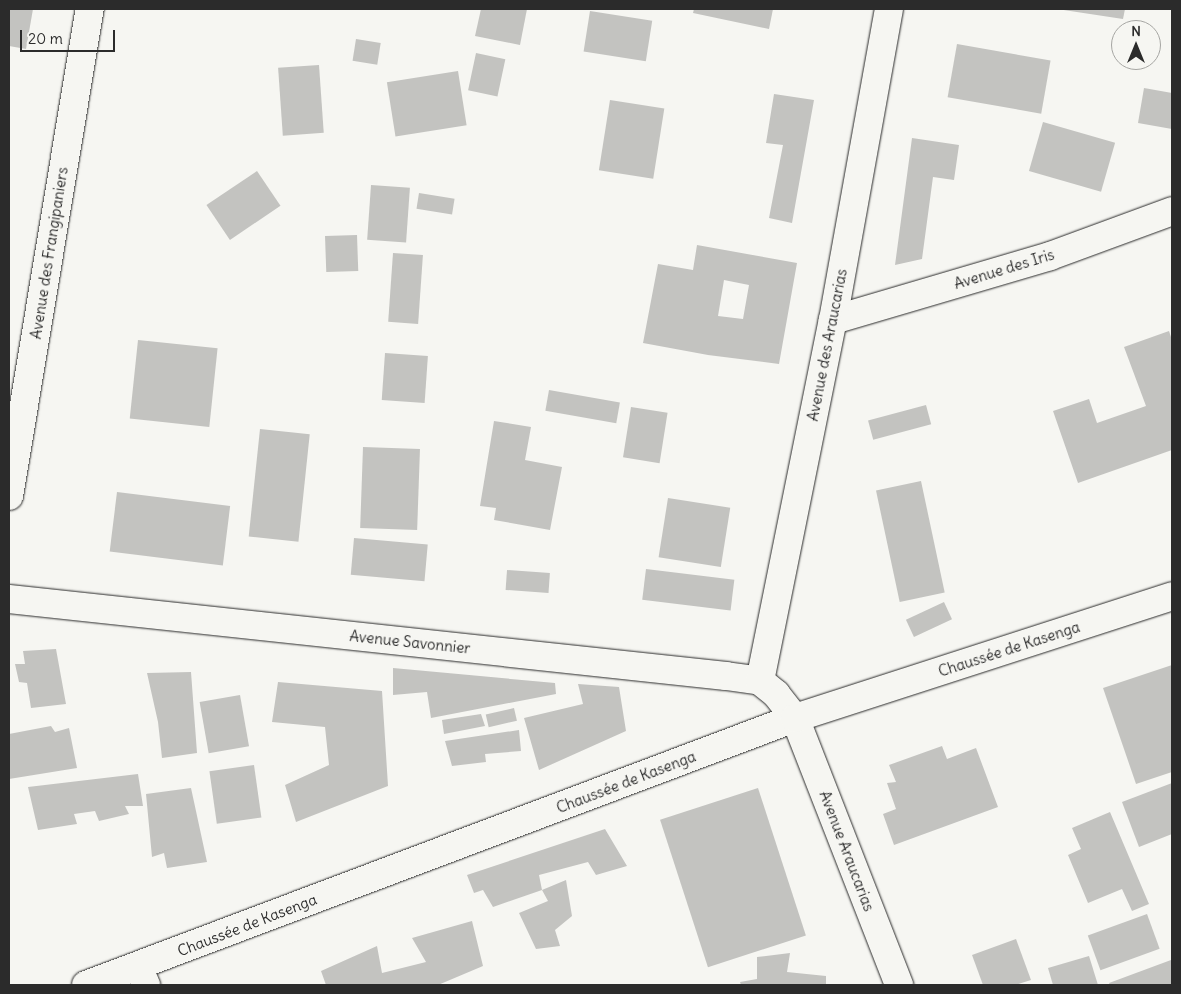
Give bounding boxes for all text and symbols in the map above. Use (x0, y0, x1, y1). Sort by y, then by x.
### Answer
scale bar (22, 20, 118, 52)
north arrow (1111, 20, 1161, 70)
text: N (1131, 22, 1141, 40)
text: 20 m (28, 29, 63, 48)
street label: Avenue des Frangipaniers (26, 166, 72, 340)
street label: Avenue des Iris (952, 245, 1056, 293)
street label: Avenue des Araucarias (803, 267, 851, 423)
street label: Chaussée de Kasenga (936, 618, 1082, 680)
street label: Avenue Savonnier (349, 627, 471, 657)
street label: Chaussée de Kasenga (554, 747, 698, 817)
street label: Avenue Araucarias (816, 788, 878, 914)
street label: Chaussée de Kasenga (175, 890, 319, 960)

